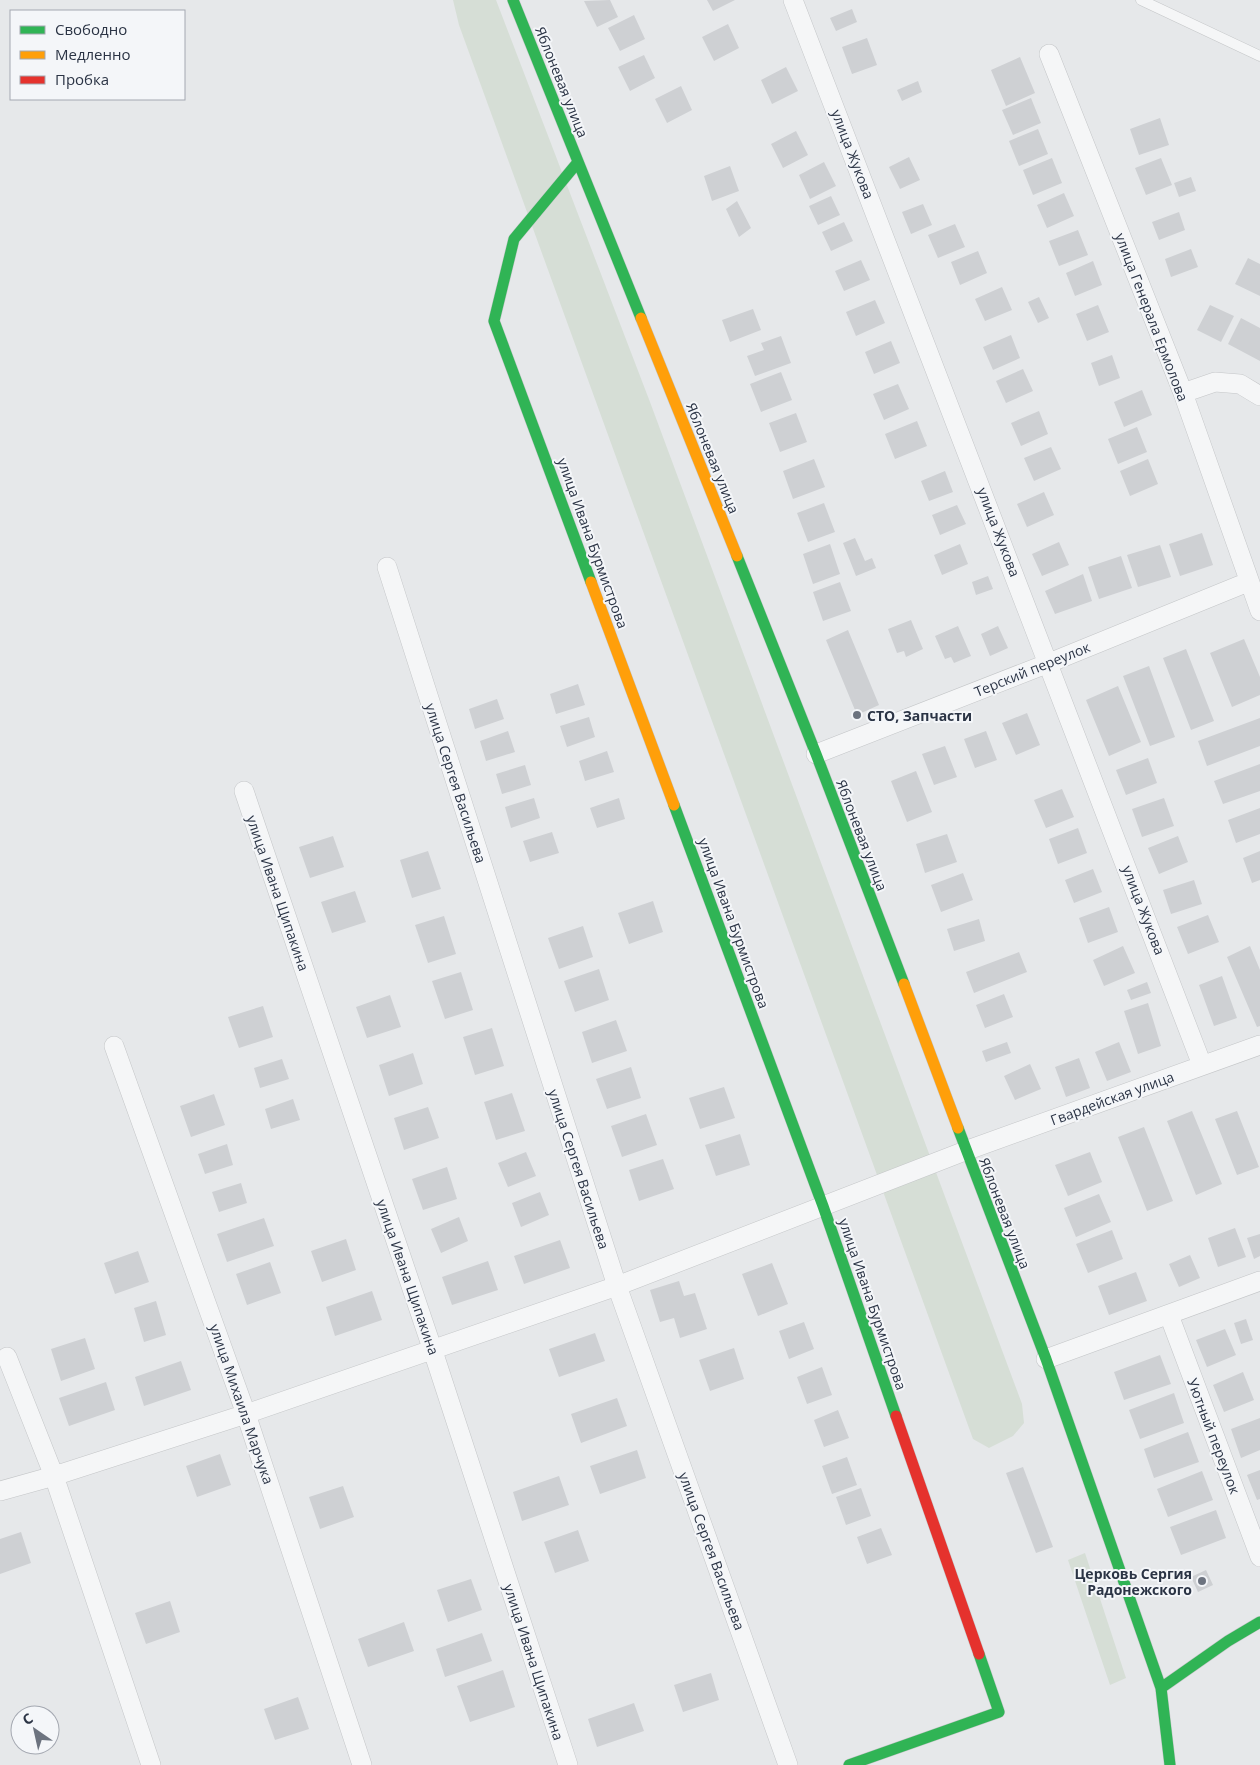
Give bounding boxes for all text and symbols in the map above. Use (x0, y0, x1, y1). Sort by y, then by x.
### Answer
legend (10, 10, 185, 100)
text: Свободно (55, 19, 127, 39)
street label: Яблоневая улица (531, 24, 593, 140)
text: Медленно (55, 44, 131, 64)
text: Пробка (55, 69, 109, 89)
street label: улица Жукова (827, 107, 879, 201)
street label: улица Генерала Ермолова (1111, 230, 1193, 404)
street label: Яблоневая улица (682, 400, 744, 516)
street label: улица Ивана Бурмистрова (553, 455, 633, 631)
street label: улица Жукова (973, 485, 1025, 579)
street label: Терский переулок (971, 637, 1093, 701)
street label: улица Сергея Васильева (421, 701, 491, 865)
place label: СТО, Запчасти (867, 706, 972, 725)
marker: СТО, Запчасти (851, 709, 863, 721)
street label: Яблоневая улица (832, 777, 892, 893)
street label: улица Ивана Щипакина (242, 813, 314, 973)
street label: улица Ивана Бурмистрова (694, 835, 774, 1011)
street label: улица Жукова (1118, 863, 1170, 957)
street label: Гвардейская улица (1048, 1067, 1176, 1129)
street label: улица Сергея Васильева (544, 1087, 614, 1251)
street label: Яблоневая улица (975, 1155, 1035, 1271)
street label: улица Ивана Щипакина (372, 1197, 444, 1357)
street label: улица Ивана Бурмистрова (835, 1216, 911, 1392)
street label: улица Михаила Марчука (206, 1321, 278, 1487)
street label: Уютный переулок (1183, 1375, 1245, 1497)
street label: улица Сергея Васильева (675, 1469, 749, 1633)
place label: Церковь Сергия Радонежского (1074, 1564, 1192, 1599)
marker: Церковь Сергия Радонежского (1196, 1575, 1208, 1587)
street label: улица Ивана Щипакина (500, 1581, 568, 1743)
north arrow (10, 1705, 60, 1755)
text: С (18, 1708, 37, 1729)

